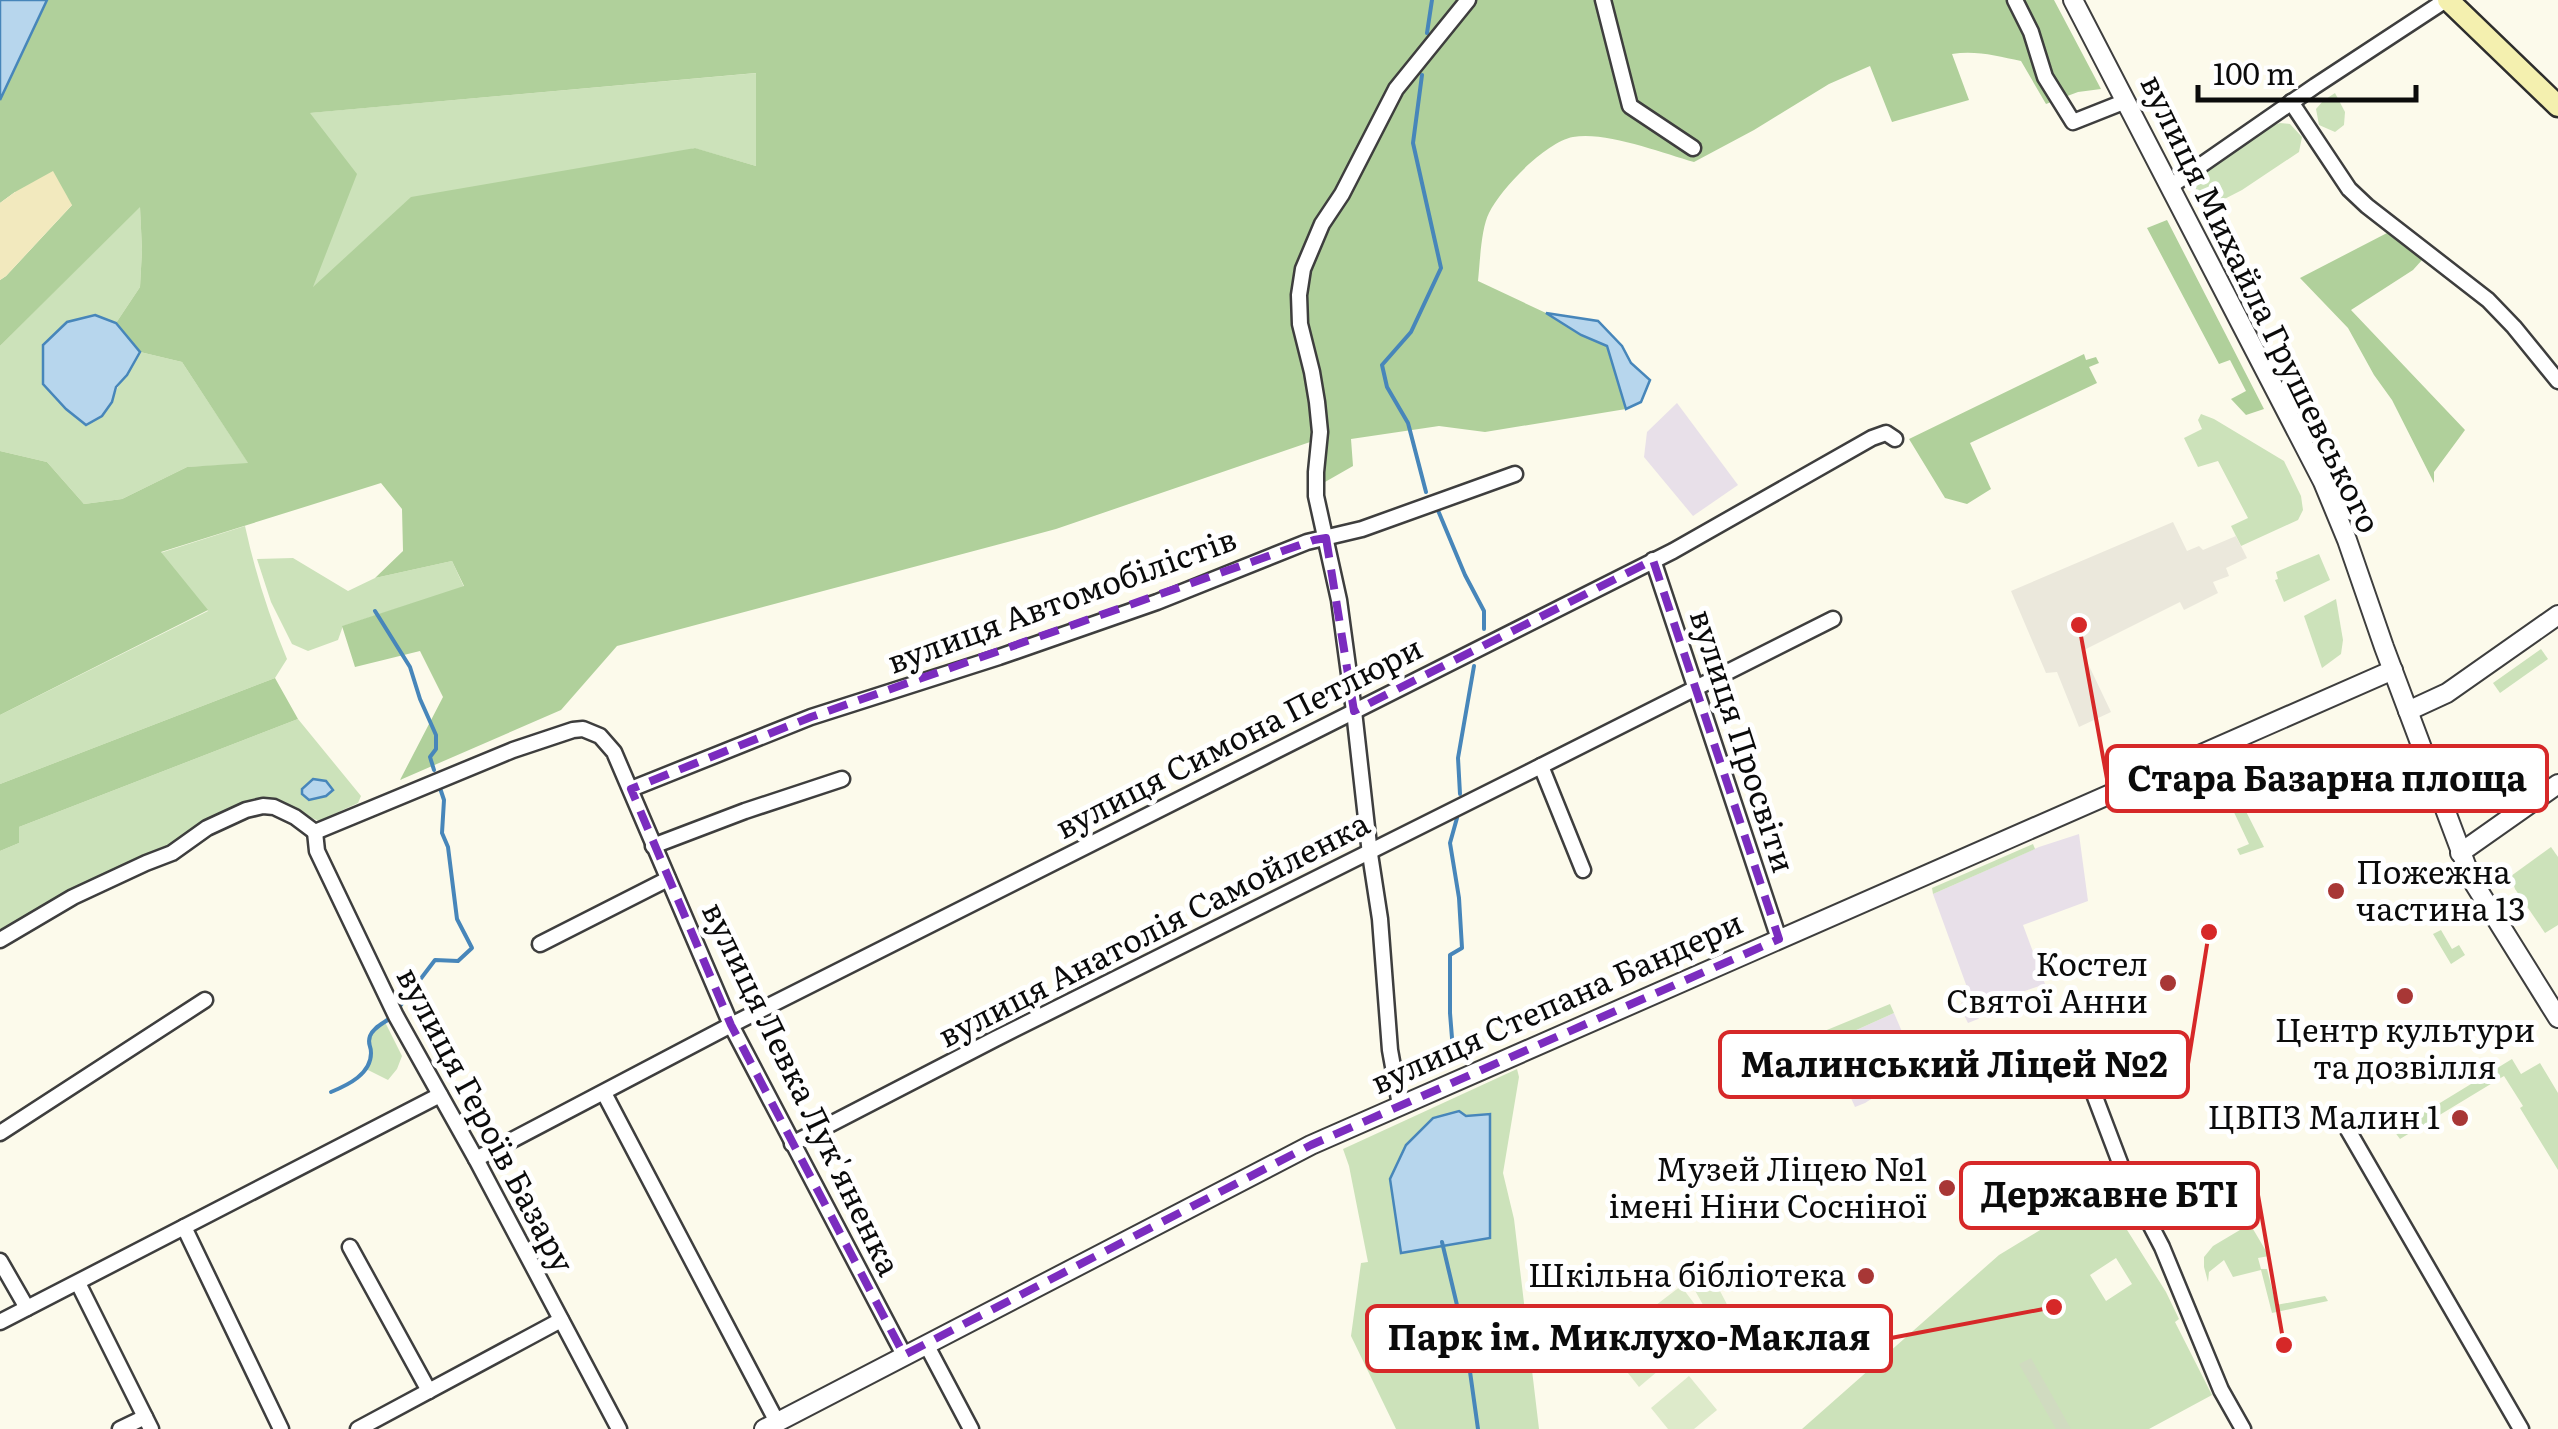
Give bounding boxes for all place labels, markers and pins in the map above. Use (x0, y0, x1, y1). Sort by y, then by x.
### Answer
callout: Стара Базарна площа (2107, 746, 2547, 811)
place label: Пожежна частина 13 (2356, 846, 2526, 931)
marker: Пожежна частина 13 (2325, 880, 2347, 902)
place label: Костел Святої Анни (1946, 938, 2148, 1023)
marker: Костел Святої Анни (2157, 972, 2179, 994)
marker: Центр культури та дозвілля (2394, 985, 2416, 1007)
place label: Центр культури та дозвілля (2275, 1004, 2535, 1089)
callout: Малинський Ліцей №2 (1720, 1032, 2188, 1097)
place label: ЦВПЗ Малин 1 (2207, 1091, 2440, 1139)
marker: ЦВПЗ Малин 1 (2449, 1107, 2471, 1129)
place label: Музей Ліцею №1 імені Ніни Сосніної (1609, 1143, 1927, 1228)
callout: Державне БТІ (1961, 1163, 2258, 1228)
marker: Музей Ліцею №1 імені Ніни Сосніної (1936, 1177, 1958, 1199)
place label: Шкільна бібліотека (1528, 1249, 1847, 1297)
marker: Шкільна бібліотека (1855, 1265, 1877, 1287)
callout: Парк ім. Миклухо-Маклая (1367, 1306, 1891, 1371)

